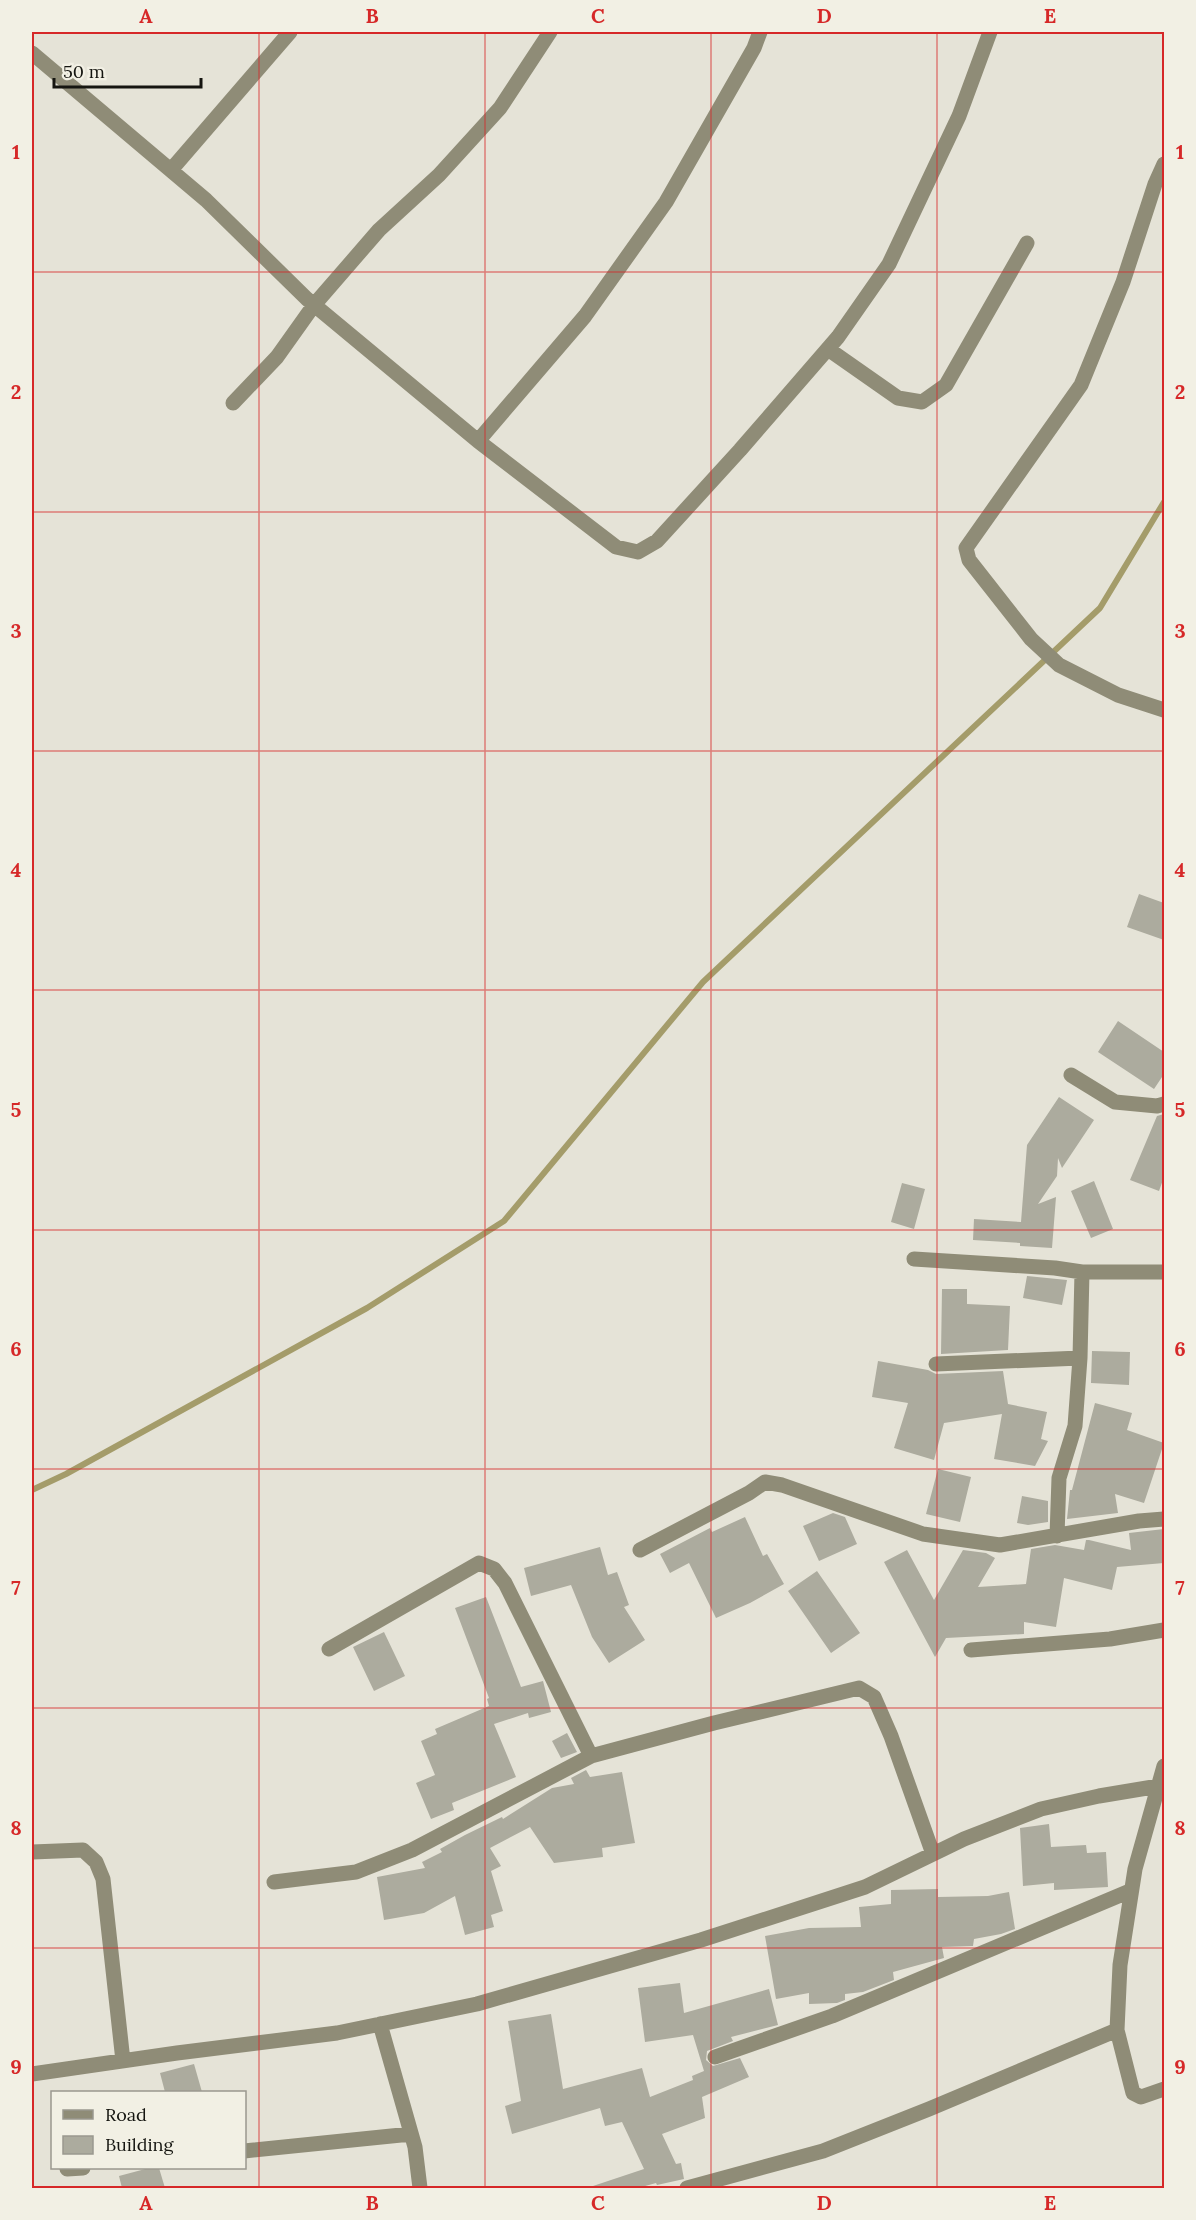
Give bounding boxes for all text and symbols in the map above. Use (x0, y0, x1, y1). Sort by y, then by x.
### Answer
text: A (139, 3, 153, 28)
text: B (365, 3, 379, 28)
text: C (591, 3, 605, 28)
text: D (816, 3, 832, 28)
text: E (1044, 3, 1056, 28)
scale bar (54, 51, 201, 89)
text: 50 m (63, 60, 105, 83)
text: 1 (12, 139, 20, 164)
text: 1 (1176, 139, 1184, 164)
text: 2 (11, 379, 21, 404)
text: 2 (1175, 379, 1185, 404)
text: 3 (10, 618, 22, 643)
text: 3 (1174, 618, 1186, 643)
text: 4 (11, 857, 22, 882)
text: 4 (1175, 857, 1186, 882)
text: 5 (11, 1097, 22, 1122)
text: 5 (1175, 1097, 1186, 1122)
text: 6 (10, 1336, 22, 1361)
text: 6 (1174, 1336, 1186, 1361)
text: 7 (11, 1575, 21, 1600)
text: 7 (1175, 1575, 1185, 1600)
text: 8 (10, 1815, 22, 1840)
text: 8 (1174, 1815, 1186, 1840)
text: 9 (10, 2054, 22, 2079)
text: 9 (1174, 2054, 1186, 2079)
legend (51, 2091, 246, 2169)
text: Road (105, 2103, 147, 2126)
text: Building (105, 2133, 175, 2156)
text: A (139, 2190, 153, 2215)
text: B (365, 2190, 379, 2215)
text: C (591, 2190, 605, 2215)
text: D (816, 2190, 832, 2215)
text: E (1044, 2190, 1056, 2215)

